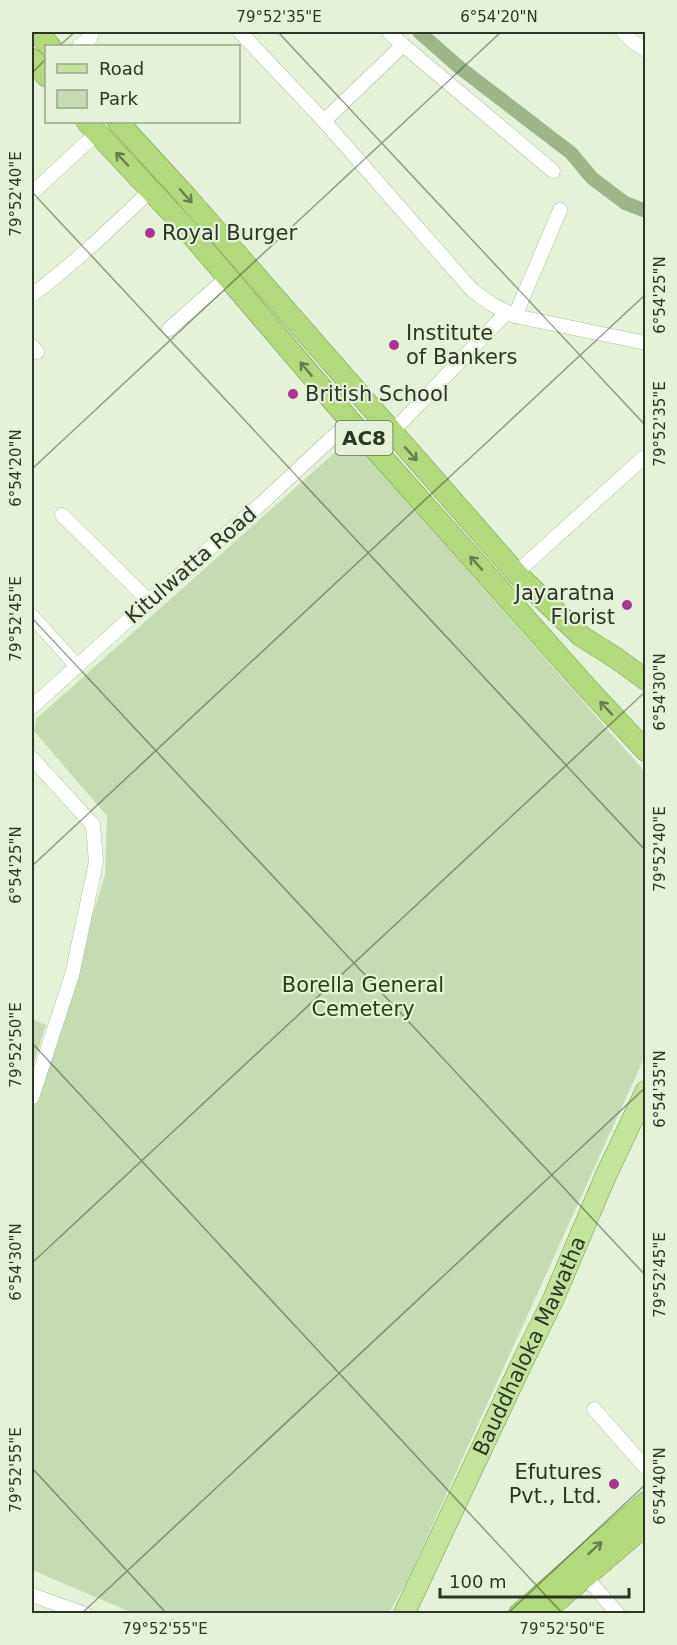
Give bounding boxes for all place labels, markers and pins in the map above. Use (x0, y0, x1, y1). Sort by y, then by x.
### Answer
place label: Royal Burger (162, 221, 298, 245)
marker: Royal Burger (143, 226, 157, 240)
place label: Institute of Bankers (406, 321, 517, 369)
marker: Institute of Bankers (387, 338, 401, 352)
place label: British School (305, 382, 449, 406)
marker: British School (286, 387, 300, 401)
place label: Jayaratna Florist (513, 581, 615, 629)
marker: Jayaratna Florist (620, 598, 634, 612)
place label: Efutures Pvt., Ltd. (509, 1460, 602, 1508)
marker: Efutures Pvt., Ltd. (607, 1477, 621, 1491)

